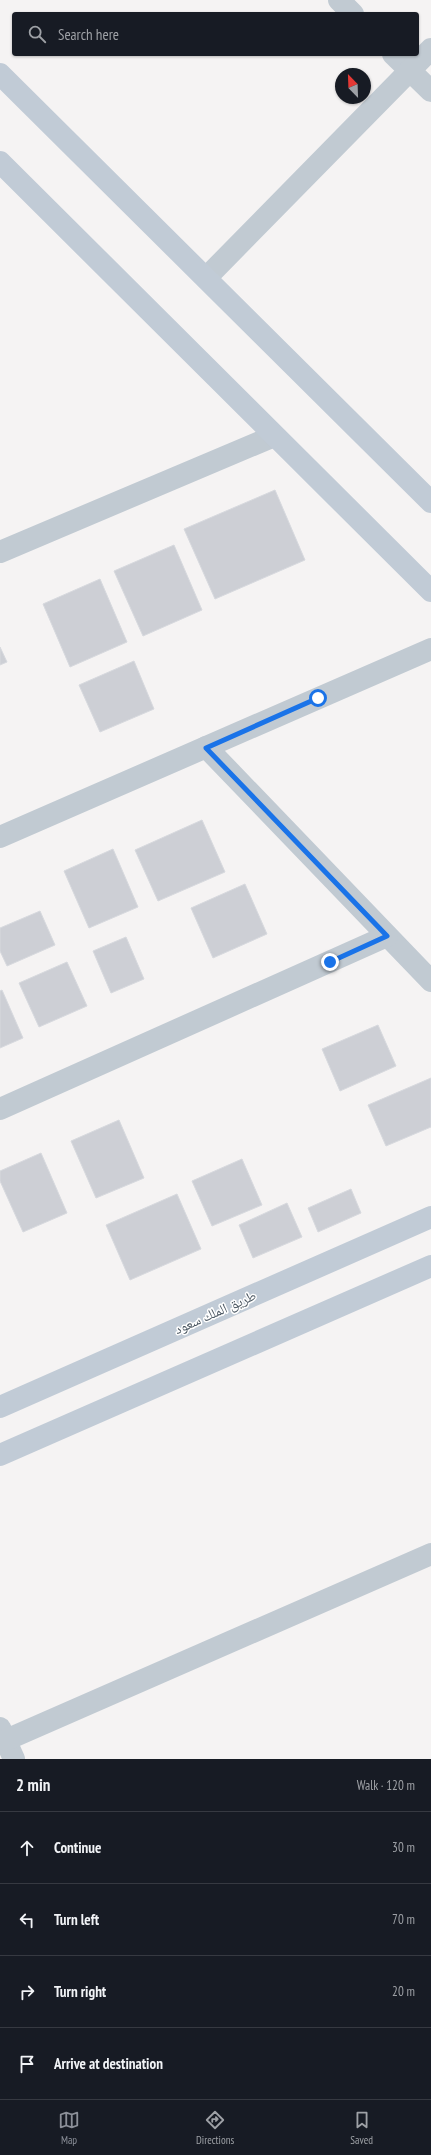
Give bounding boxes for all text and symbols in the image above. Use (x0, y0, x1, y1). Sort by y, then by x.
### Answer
search box (12, 12, 419, 56)
icon: search (26, 23, 48, 45)
text: Search here (58, 25, 119, 44)
north arrow (335, 68, 371, 104)
route start (309, 689, 327, 707)
route end (321, 953, 339, 971)
street label: طريق الملك سعود (171, 1286, 259, 1339)
text: 2 min (16, 1774, 50, 1796)
text: Walk · 120 m (357, 1777, 415, 1794)
icon: ahead (16, 1837, 38, 1859)
text: Continue (54, 1838, 101, 1857)
text: 30 m (392, 1839, 415, 1856)
icon: left (16, 1909, 38, 1931)
text: Turn left (54, 1910, 99, 1929)
text: 70 m (392, 1911, 415, 1928)
icon: right (16, 1981, 38, 2003)
text: Turn right (54, 1982, 106, 2001)
text: 20 m (392, 1983, 415, 2000)
icon: arrive (16, 2053, 38, 2075)
text: Arrive at destination (54, 2054, 163, 2073)
tab: Map (58, 2109, 80, 2147)
tab: Directions (196, 2109, 234, 2147)
tab: Saved (350, 2109, 373, 2147)

